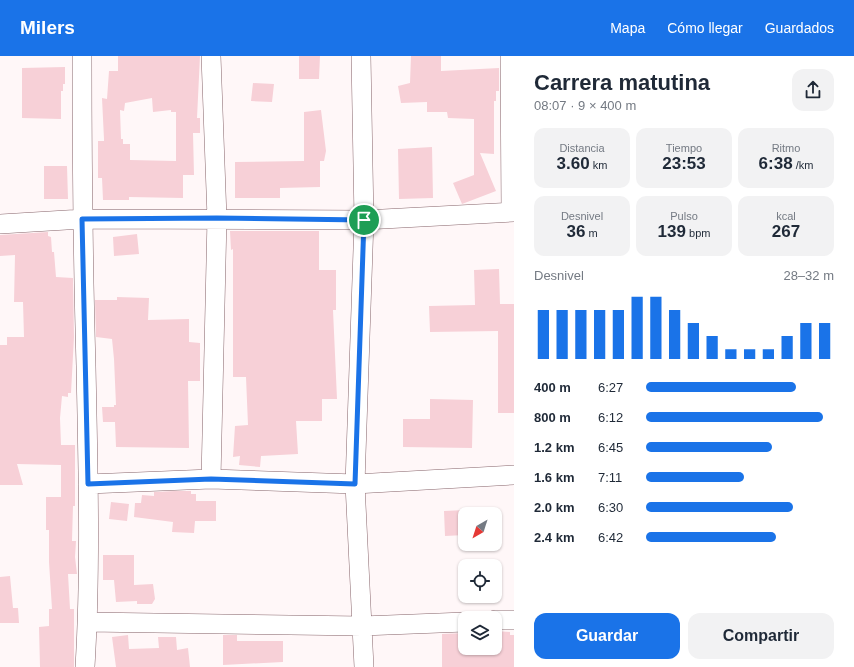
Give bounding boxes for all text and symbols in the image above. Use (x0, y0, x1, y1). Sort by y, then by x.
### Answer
text: Milers (20, 17, 75, 38)
text: Mapa (610, 20, 645, 36)
text: Cómo llegar (667, 20, 743, 36)
text: Guardados (765, 20, 834, 36)
button: share (792, 69, 834, 111)
text: Carrera matutina (534, 70, 710, 95)
text: 08:07 · 9 × 400 m (534, 98, 636, 113)
text: Distancia (559, 142, 605, 154)
text: Tiempo (666, 142, 702, 154)
text: Ritmo (772, 142, 800, 154)
text: 3.60 (557, 154, 590, 173)
text: 23:53 (662, 154, 706, 173)
text: 6:38 (759, 154, 793, 173)
text: km (590, 159, 607, 171)
text: /km (793, 159, 813, 171)
pin (347, 203, 381, 237)
icon: arrive (353, 209, 375, 231)
text: Desnivel (561, 210, 603, 222)
text: Pulso (670, 210, 698, 222)
text: kcal (776, 210, 796, 222)
text: 36 (566, 222, 585, 241)
text: 139 (658, 222, 686, 241)
text: 267 (772, 222, 800, 241)
text: m (585, 227, 598, 239)
text: bpm (686, 227, 710, 239)
text: Desnivel (534, 268, 584, 283)
text: 28–32 m (783, 268, 834, 283)
text: 400 m (534, 380, 571, 395)
text: 6:27 (598, 380, 623, 395)
text: 800 m (534, 410, 571, 425)
text: 6:12 (598, 410, 623, 425)
text: 1.2 km (534, 440, 574, 455)
text: 6:45 (598, 440, 623, 455)
text: 1.6 km (534, 470, 574, 485)
text: 7:11 (598, 470, 622, 485)
text: 2.0 km (534, 500, 574, 515)
text: 6:30 (598, 500, 623, 515)
north arrow (458, 507, 502, 551)
map controls (458, 507, 502, 655)
text: 2.4 km (534, 530, 574, 545)
text: 6:42 (598, 530, 623, 545)
button: locate (458, 559, 502, 603)
button: layers (458, 611, 502, 655)
button: Guardar (534, 613, 680, 659)
button: Compartir (688, 613, 834, 659)

